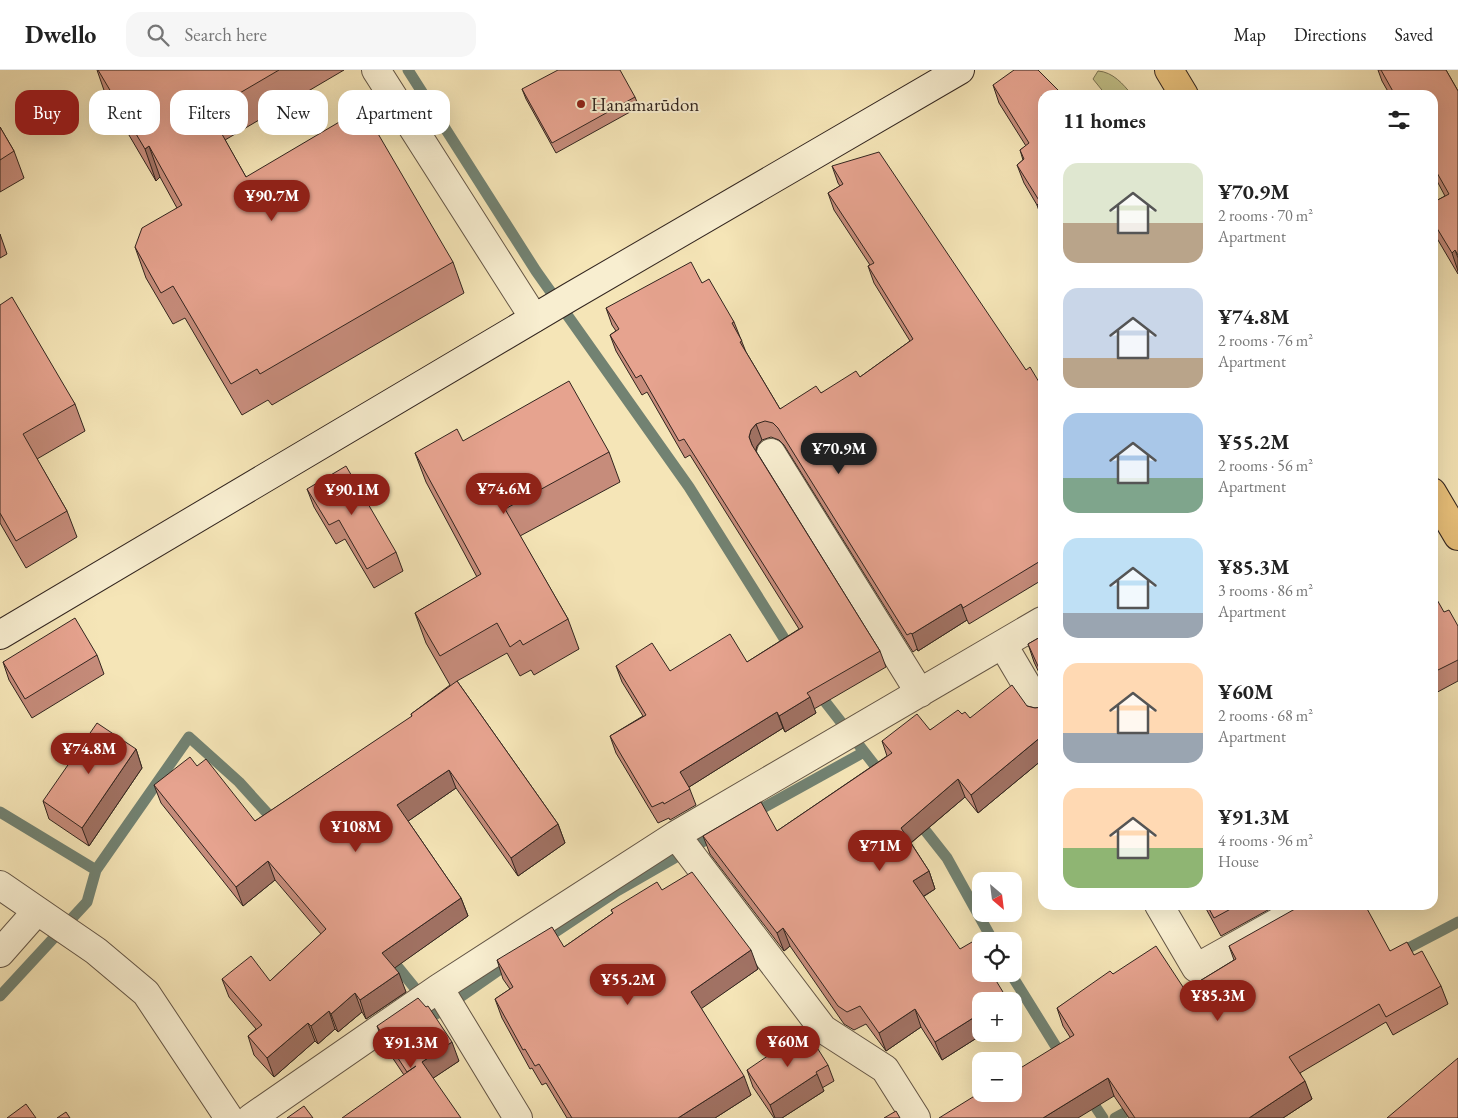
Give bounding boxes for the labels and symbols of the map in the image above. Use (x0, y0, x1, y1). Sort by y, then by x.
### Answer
place label: Hanamarūdon (591, 92, 699, 117)
marker: Hanamarūdon (575, 98, 587, 110)
pin: ¥90.7M (231, 180, 313, 222)
pin: ¥70.9M (798, 432, 880, 475)
pin: ¥74.6M (463, 472, 545, 515)
pin: ¥90.1M (311, 474, 393, 516)
pin: ¥74.8M (48, 732, 130, 775)
pin: ¥108M (321, 810, 391, 853)
pin: ¥71M (850, 830, 910, 872)
north arrow (972, 872, 1022, 922)
pin: ¥55.2M (587, 964, 669, 1006)
pin: ¥85.3M (1177, 980, 1259, 1022)
pin: ¥91.3M (370, 1026, 452, 1069)
pin: ¥60M (758, 1026, 818, 1068)

